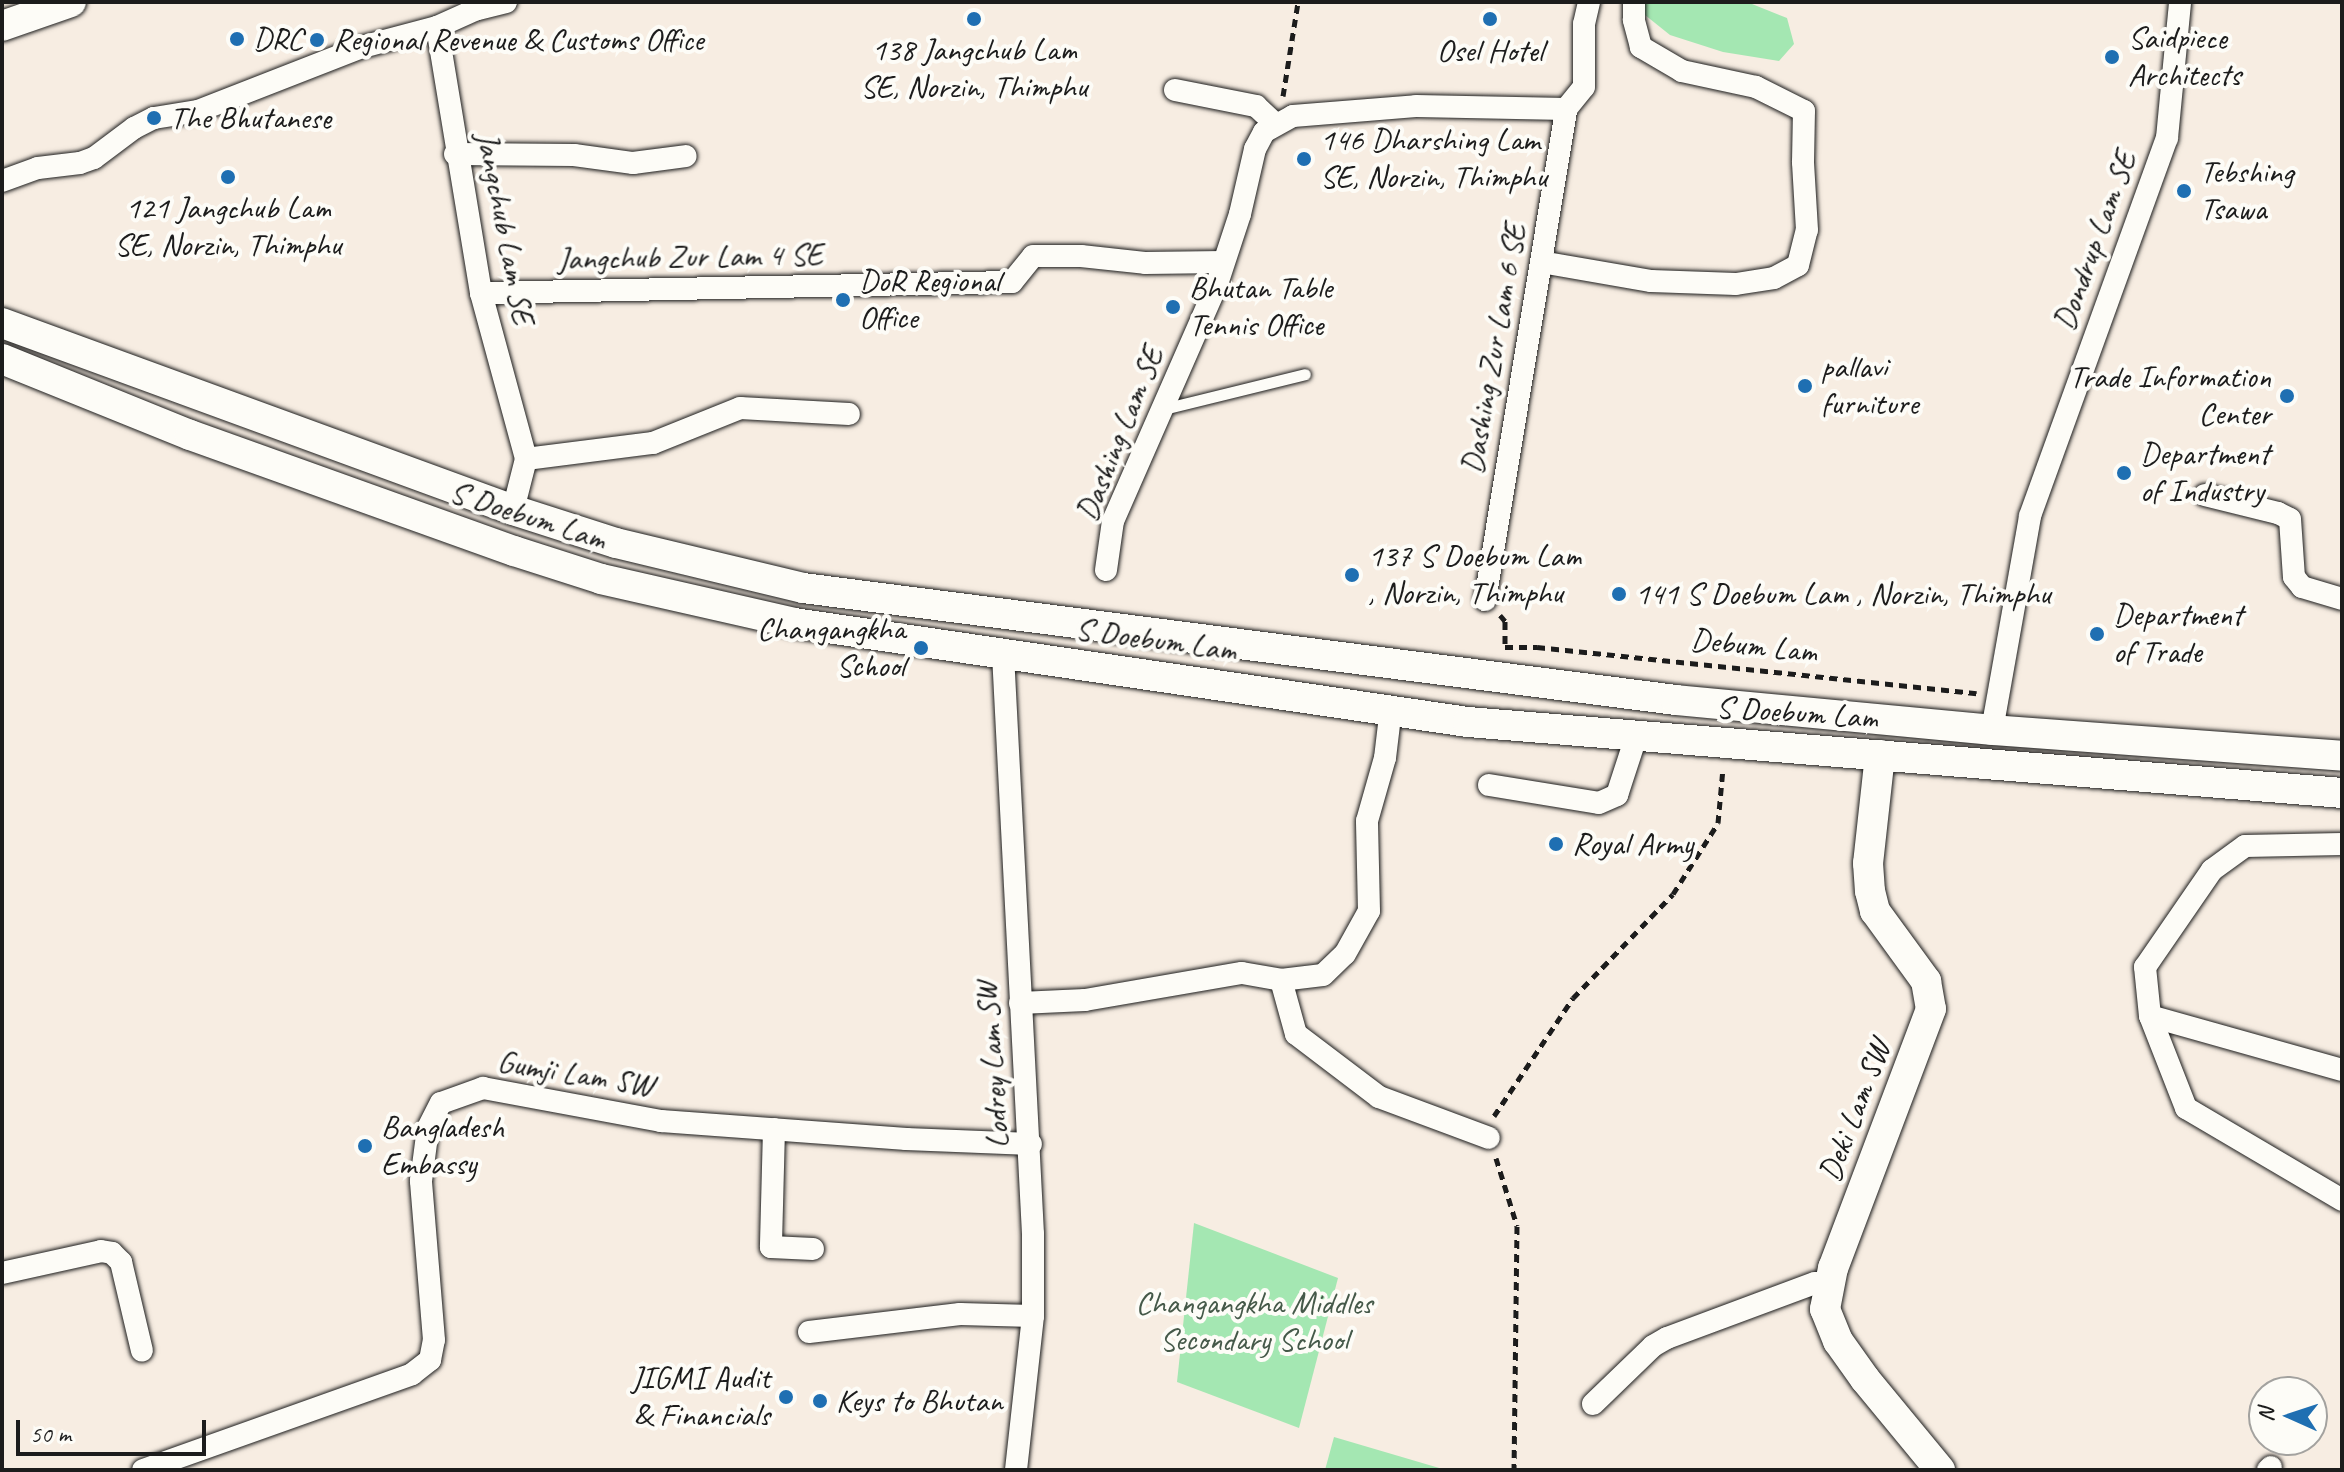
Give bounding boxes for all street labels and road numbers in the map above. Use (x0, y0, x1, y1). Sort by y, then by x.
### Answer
street label: Jangchub Lam SE (468, 129, 542, 327)
street label: Dondrup Lam SE (2045, 147, 2145, 335)
street label: Dashing Zur Lam 6 SE (1453, 222, 1535, 476)
street label: Jangchub Zur Lam 4 SE (558, 235, 822, 279)
street label: Dashing Lam SE (1068, 342, 1172, 526)
street label: S Doebum Lam (445, 473, 611, 559)
street label: S Doebum Lam (1073, 610, 1239, 670)
street label: Debum Lam (1688, 620, 1820, 672)
street label: S Doebum Lam (1715, 688, 1879, 738)
street label: Lodrey Lam SW (968, 979, 1018, 1151)
street label: Deki Lam SW (1811, 1035, 1899, 1187)
street label: Gumji Lam SW (494, 1043, 656, 1105)

